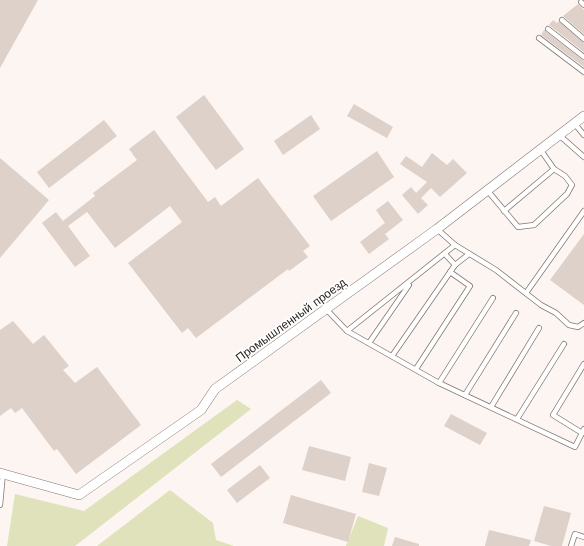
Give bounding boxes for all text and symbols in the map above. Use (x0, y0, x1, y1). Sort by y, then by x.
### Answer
street label: Промышленный проезд (233, 275, 349, 365)

